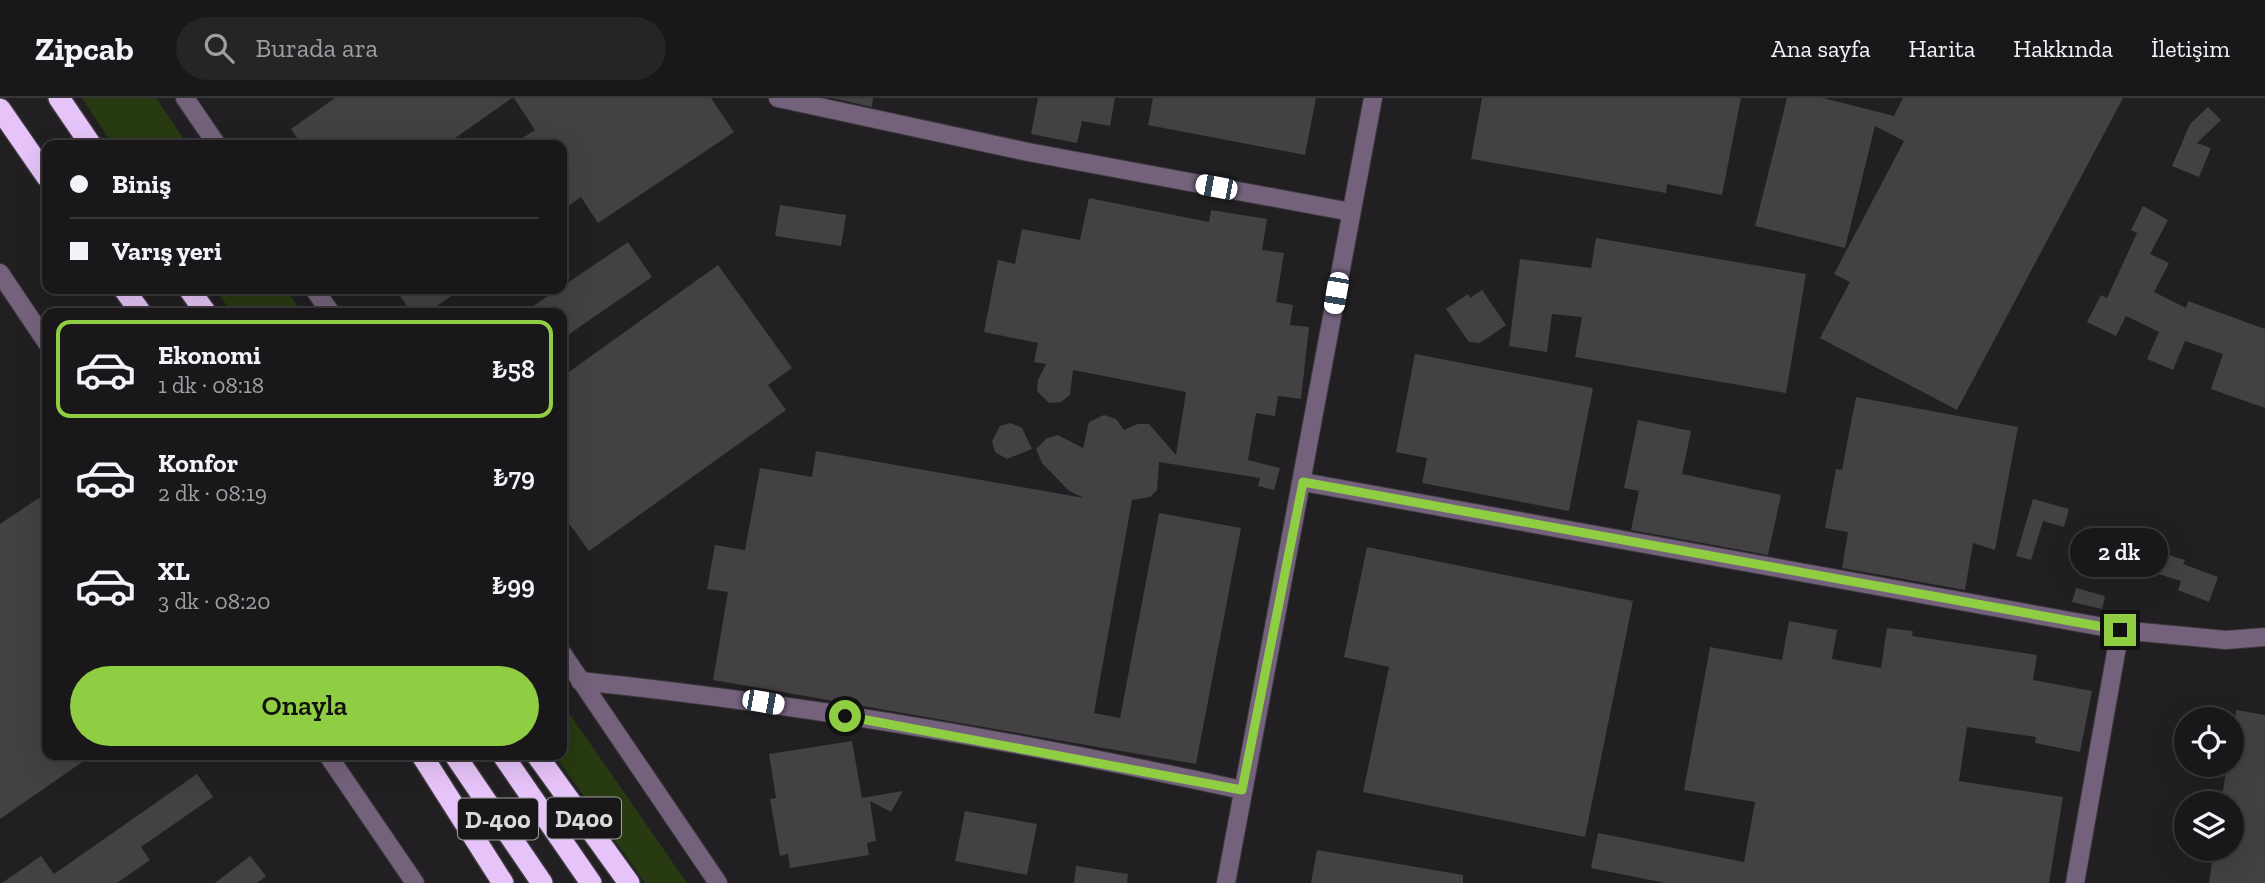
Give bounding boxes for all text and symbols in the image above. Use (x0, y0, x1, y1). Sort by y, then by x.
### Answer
search box (176, 17, 666, 80)
text: Zipcab (35, 29, 134, 68)
icon: search (200, 29, 238, 67)
text: Burada ara (256, 32, 378, 64)
text: Ana sayfa (1771, 34, 1871, 63)
text: Harita (1909, 34, 1975, 63)
text: Hakkında (2013, 34, 2113, 63)
text: İletişim (2151, 34, 2230, 63)
text: Biniş (112, 168, 171, 200)
car (1194, 173, 1239, 201)
text: Varış yeri (112, 235, 222, 267)
car (1323, 270, 1350, 316)
icon: car (74, 338, 137, 401)
text: Ekonomi (158, 339, 261, 371)
text: ₺58 (492, 353, 535, 385)
text: 1 dk · 08:18 (158, 371, 264, 399)
icon: car (74, 446, 137, 509)
text: Konfor (158, 447, 238, 479)
text: ₺79 (493, 461, 535, 493)
text: 2 dk · 08:19 (158, 479, 267, 507)
callout: 2 dk (2071, 528, 2169, 578)
text: 2 dk (2098, 538, 2140, 566)
icon: car (74, 554, 137, 617)
text: XL (158, 555, 190, 587)
text: ₺99 (492, 569, 535, 601)
text: 3 dk · 08:20 (158, 587, 270, 615)
route end (2104, 614, 2136, 646)
button: Onayla (70, 666, 539, 746)
car (741, 688, 786, 716)
route start (829, 700, 861, 732)
map controls (2174, 707, 2244, 861)
button: locate (2174, 707, 2244, 777)
button: layers (2174, 791, 2244, 861)
road number: D-400 (458, 798, 538, 840)
road number: D400 (547, 798, 621, 838)

